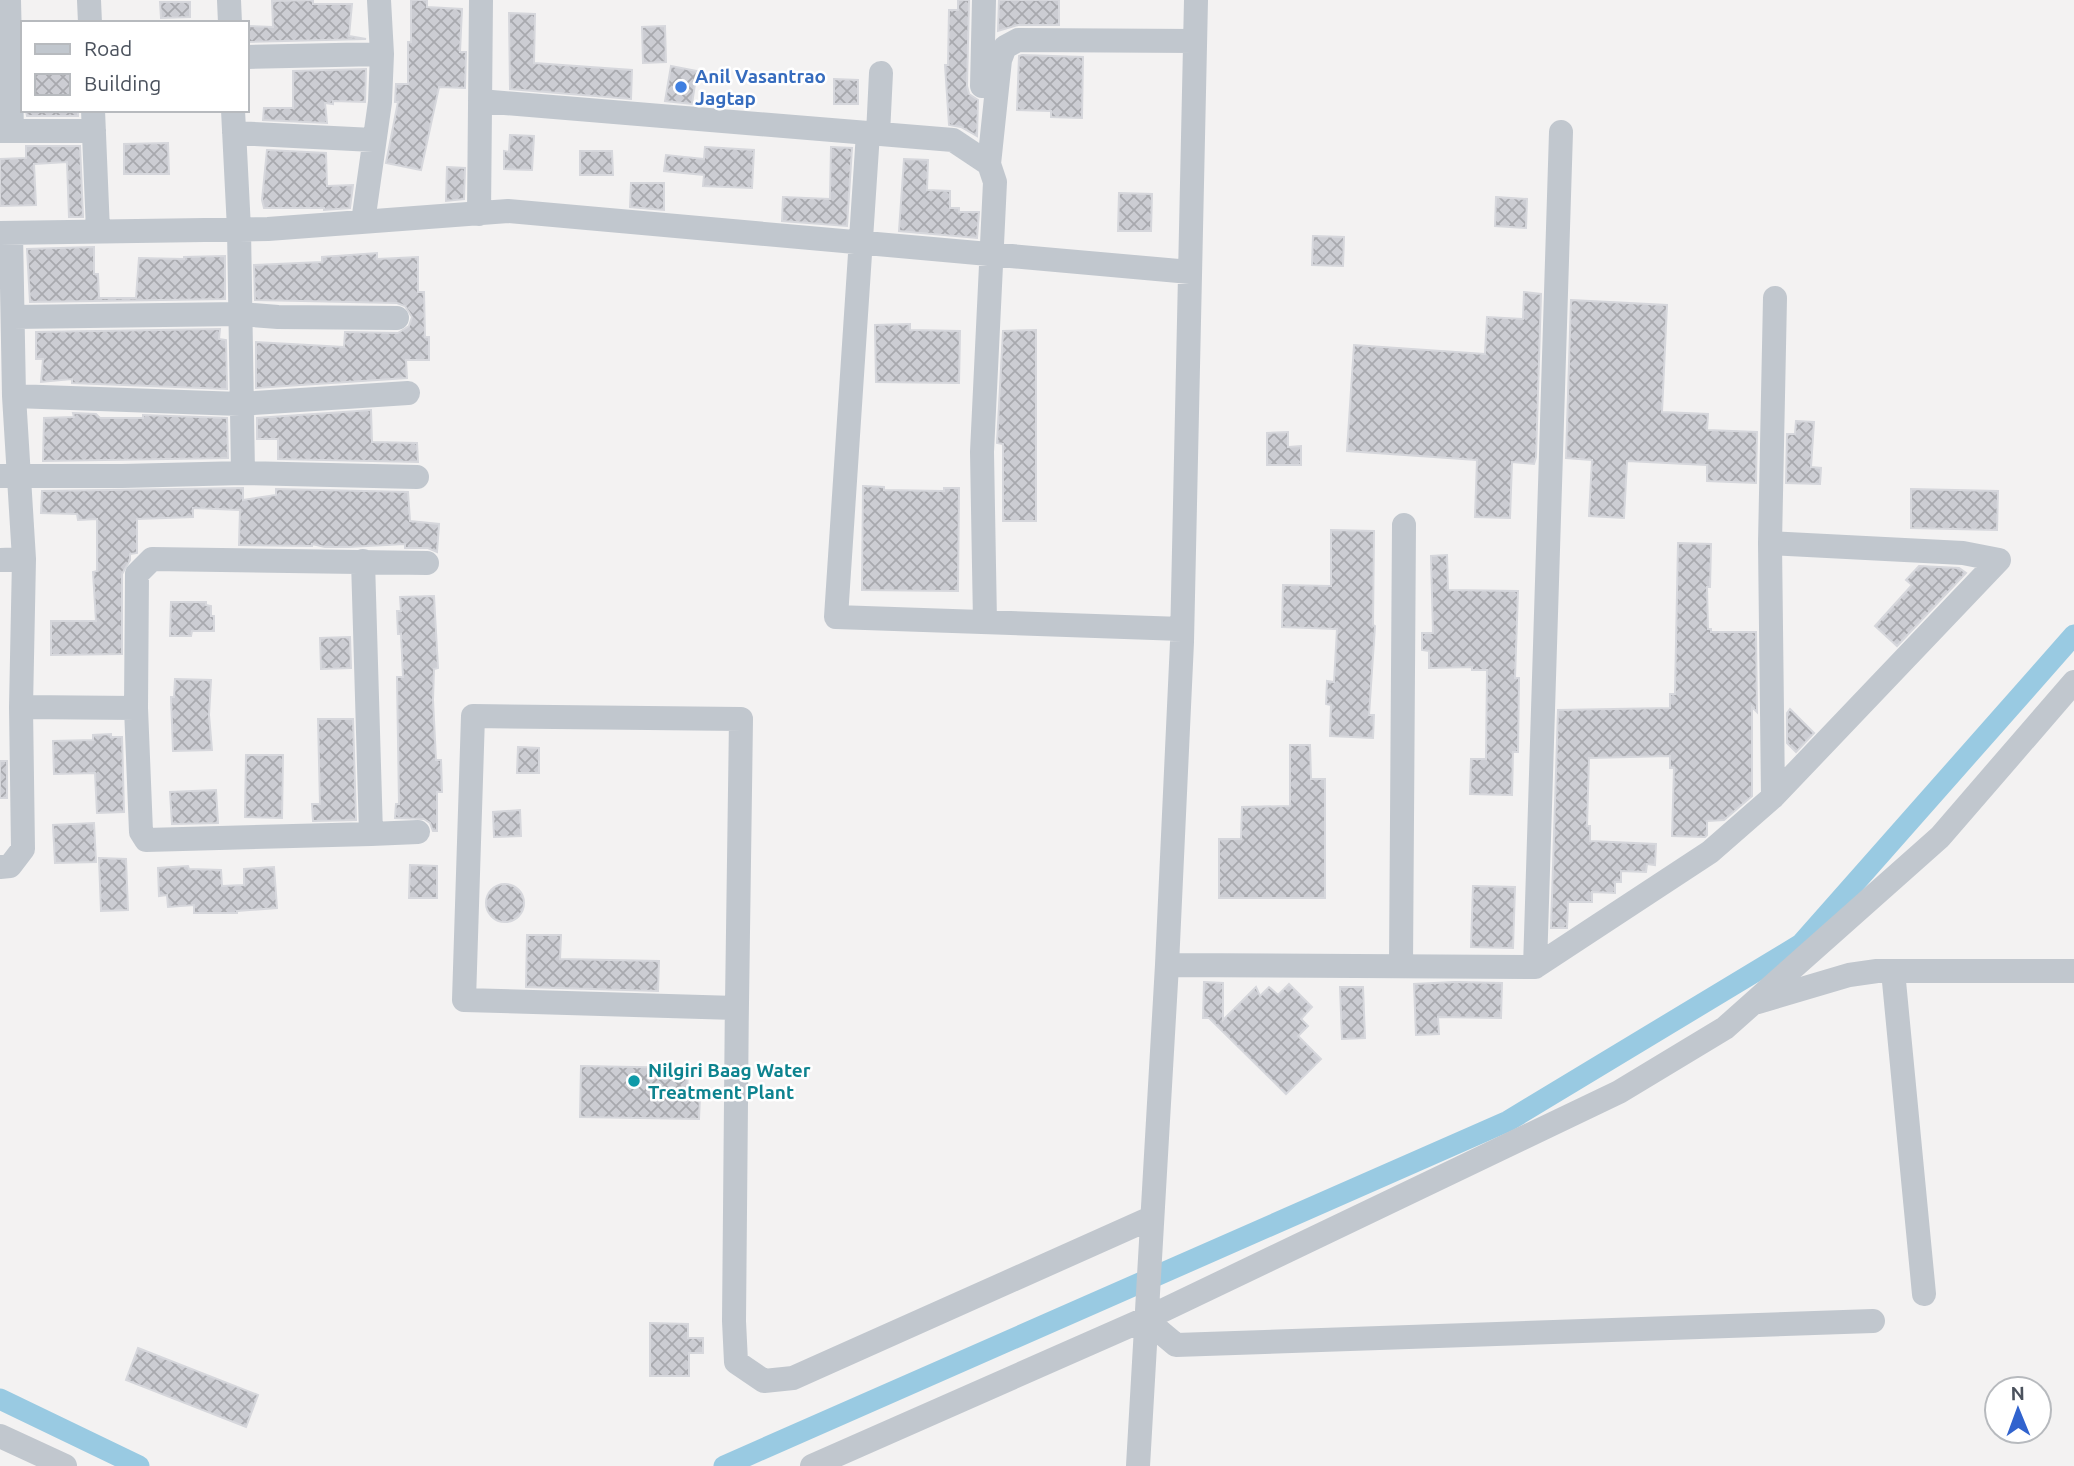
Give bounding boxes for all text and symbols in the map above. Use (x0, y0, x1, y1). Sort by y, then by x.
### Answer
legend (21, 21, 248, 112)
text: Road (84, 36, 132, 60)
place label: Anil Vasantrao Jagtap (695, 65, 826, 109)
text: Building (84, 71, 161, 95)
marker: Anil Vasantrao Jagtap (673, 79, 689, 95)
place label: Nilgiri Baag Water Treatment Plant (648, 1059, 811, 1103)
marker: Nilgiri Baag Water Treatment Plant (626, 1073, 642, 1089)
north arrow (1983, 1375, 2053, 1445)
text: N (2010, 1382, 2025, 1404)

